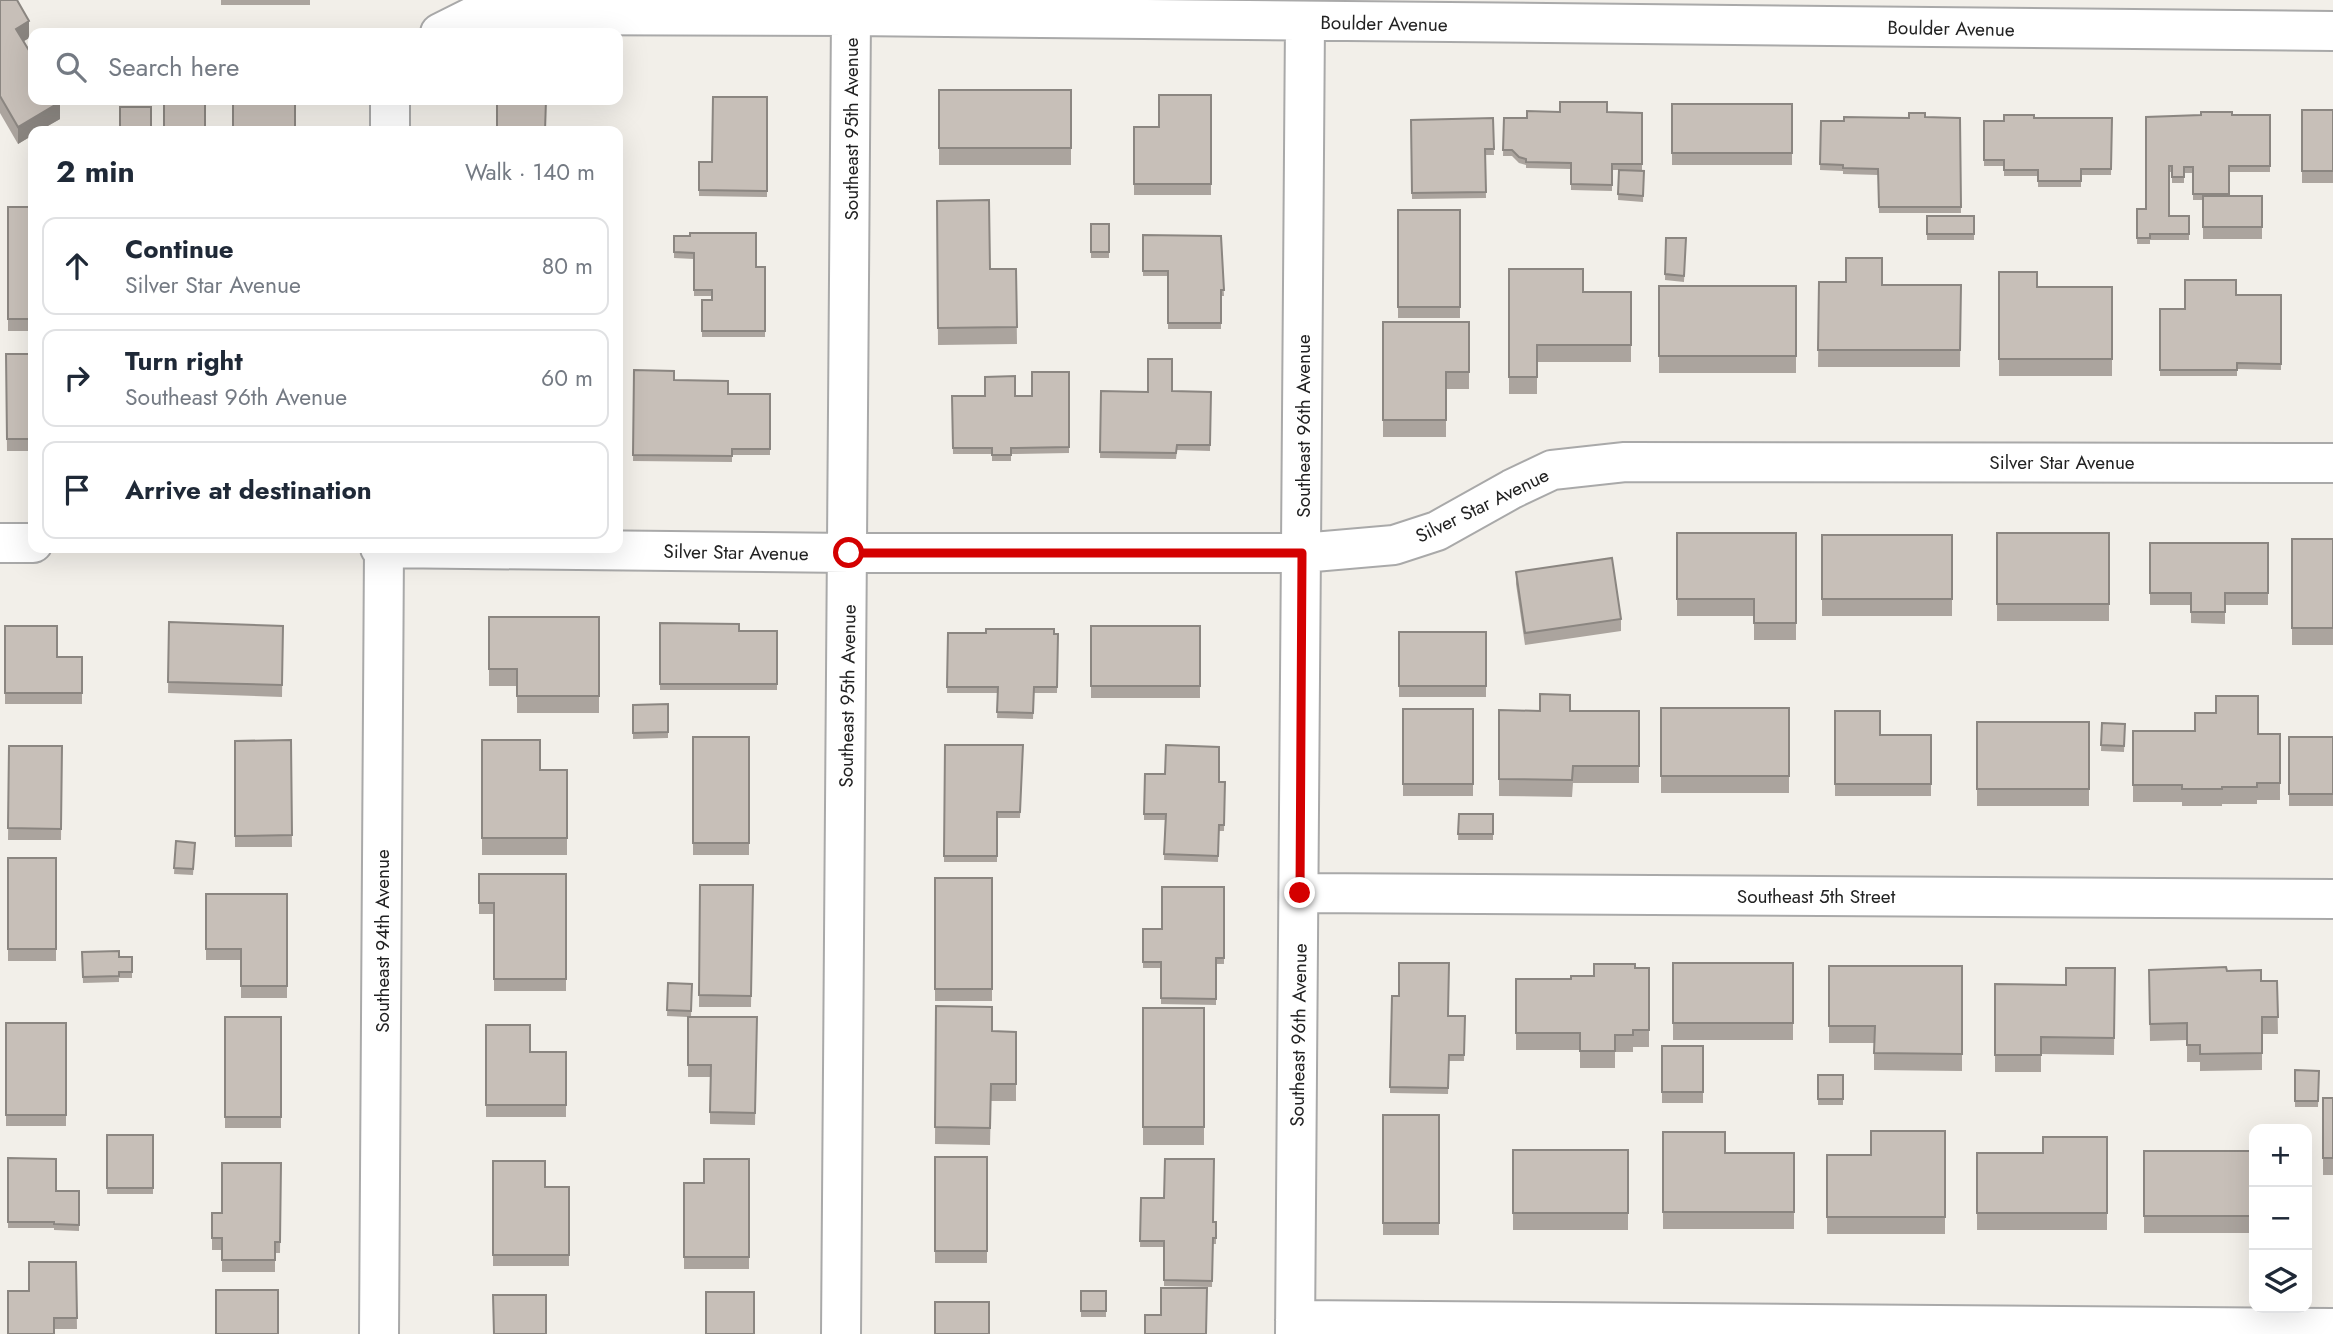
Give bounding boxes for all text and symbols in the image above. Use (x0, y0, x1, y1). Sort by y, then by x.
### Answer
street label: Boulder Avenue (1320, 9, 1448, 38)
street label: Boulder Avenue (1887, 14, 2015, 43)
search box (28, 28, 623, 105)
street label: Southeast 95th Avenue (838, 37, 865, 221)
icon: search (52, 48, 90, 86)
text: Search here (108, 48, 240, 86)
text: 2 min (56, 150, 135, 193)
text: Walk · 140 m (465, 155, 595, 189)
text: Continue (125, 230, 234, 268)
icon: ahead (58, 247, 96, 285)
text: 80 m (542, 249, 593, 283)
text: Silver Star Avenue (125, 268, 301, 302)
street label: Southeast 96th Avenue (1290, 334, 1317, 518)
text: Turn right (125, 342, 243, 380)
icon: right (58, 359, 96, 397)
text: 60 m (541, 361, 593, 395)
text: Southeast 96th Avenue (125, 380, 347, 414)
street label: Silver Star Avenue (1989, 449, 2135, 476)
street label: Silver Star Avenue (1411, 461, 1554, 549)
icon: arrive (58, 471, 96, 509)
text: Arrive at destination (125, 471, 372, 509)
route start (833, 537, 864, 568)
street label: Silver Star Avenue (663, 538, 809, 567)
street label: Southeast 95th Avenue (832, 604, 863, 788)
street label: Southeast 94th Avenue (369, 849, 396, 1033)
route end (1284, 877, 1315, 908)
street label: Southeast 5th Street (1737, 883, 1896, 910)
street label: Southeast 96th Avenue (1283, 943, 1314, 1127)
map controls (2249, 1124, 2312, 1313)
button: + (2249, 1124, 2312, 1187)
button: − (2249, 1187, 2312, 1250)
button: layers (2249, 1250, 2312, 1313)

